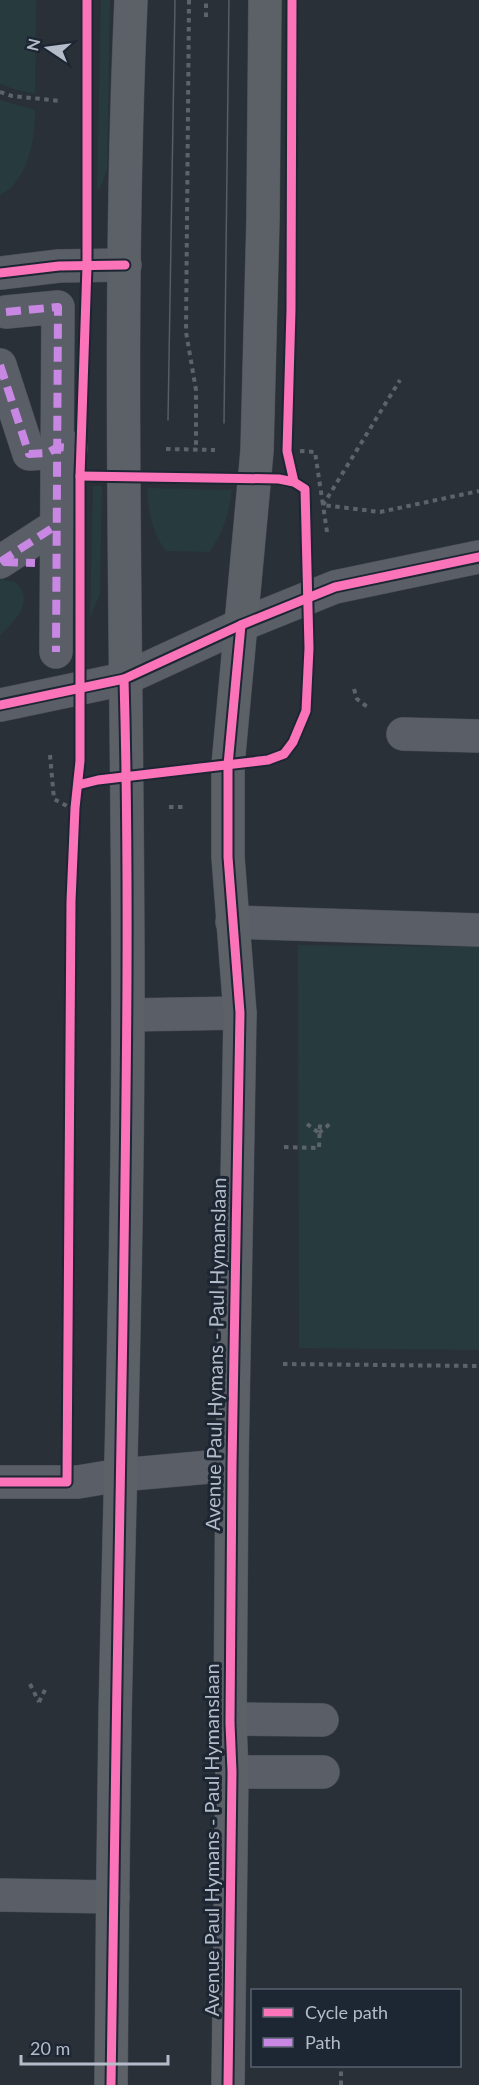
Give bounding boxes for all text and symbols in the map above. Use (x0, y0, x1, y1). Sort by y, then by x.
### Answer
north arrow (18, 18, 78, 78)
text: N (22, 36, 44, 53)
street label: Avenue Paul Hymans - Paul Hymanslaan (200, 1177, 230, 1531)
street label: Avenue Paul Hymans - Paul Hymanslaan (199, 1663, 223, 2017)
legend (251, 1989, 461, 2067)
text: Cycle path (305, 2001, 388, 2023)
scale bar (21, 2028, 168, 2066)
text: Path (305, 2031, 341, 2053)
text: 20 m (30, 2037, 70, 2059)

